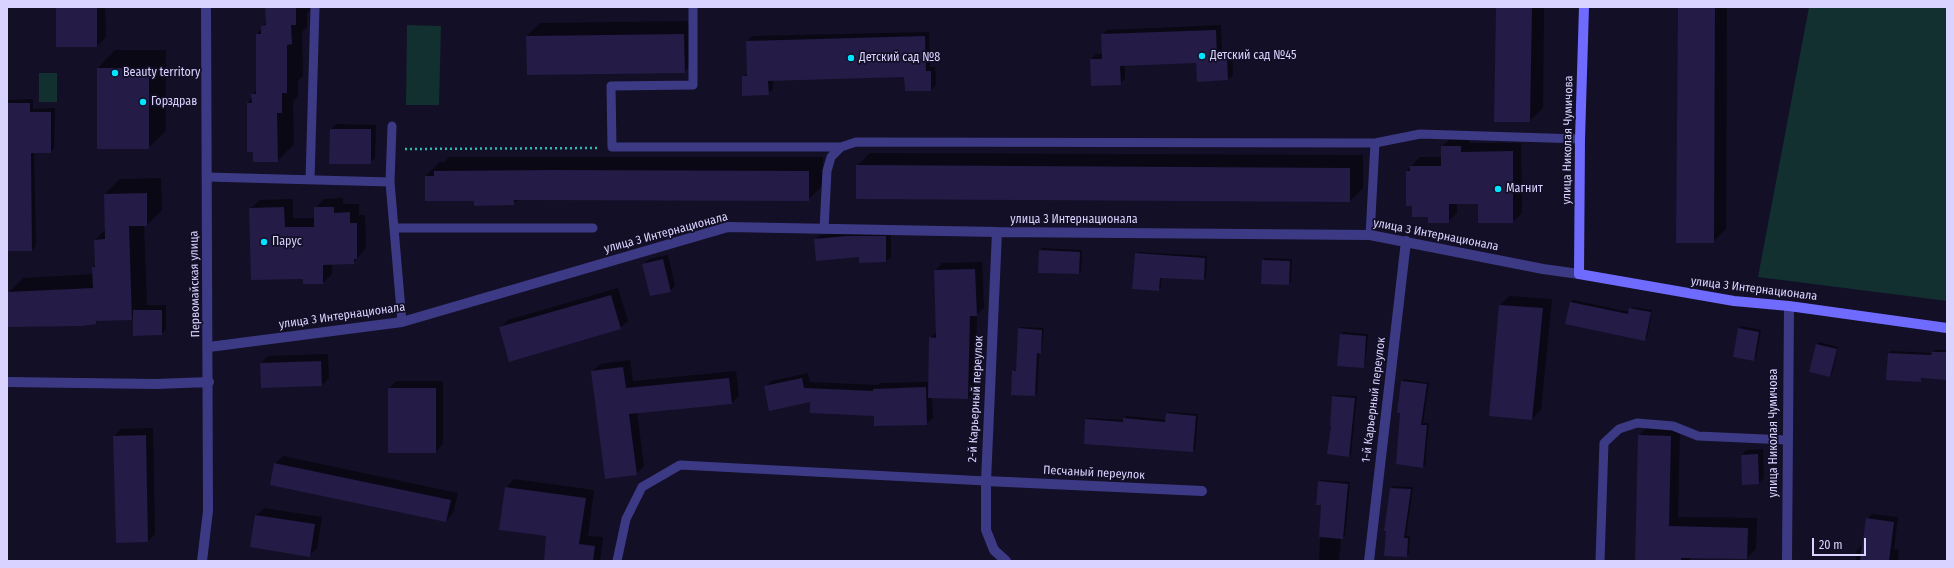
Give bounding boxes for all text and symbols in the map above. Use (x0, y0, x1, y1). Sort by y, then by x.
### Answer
place label: Детский сад №45 (1210, 49, 1296, 63)
place label: Детский сад №8 (859, 51, 940, 65)
marker: Детский сад №45 (1197, 51, 1207, 61)
marker: Детский сад №8 (846, 53, 856, 63)
place label: Beauty territory (123, 66, 200, 80)
marker: Beauty territory (110, 68, 120, 78)
street label: улица Николая Чумичова (1560, 75, 1576, 205)
place label: Горздрав (151, 95, 197, 109)
marker: Горздрав (138, 97, 148, 107)
place label: Магнит (1506, 182, 1543, 196)
marker: Магнит (1493, 184, 1503, 194)
street label: улица 3 Интернационала (603, 210, 729, 256)
street label: улица 3 Интернационала (1010, 213, 1138, 227)
street label: улица 3 Интернационала (1372, 216, 1500, 254)
street label: Первомайская улица (187, 231, 203, 337)
place label: Парус (272, 235, 302, 249)
marker: Парус (259, 237, 269, 247)
street label: улица 3 Интернационала (1690, 274, 1818, 304)
street label: улица 3 Интернационала (278, 300, 406, 332)
street label: 2-й Карьерный переулок (965, 335, 987, 463)
street label: 1-й Карьерный переулок (1359, 336, 1389, 464)
street label: улица Николая Чумичова (1767, 369, 1781, 497)
street label: Песчаный переулок (1043, 463, 1145, 483)
scale bar (1814, 530, 1868, 556)
text: 20 m (1819, 538, 1843, 552)

